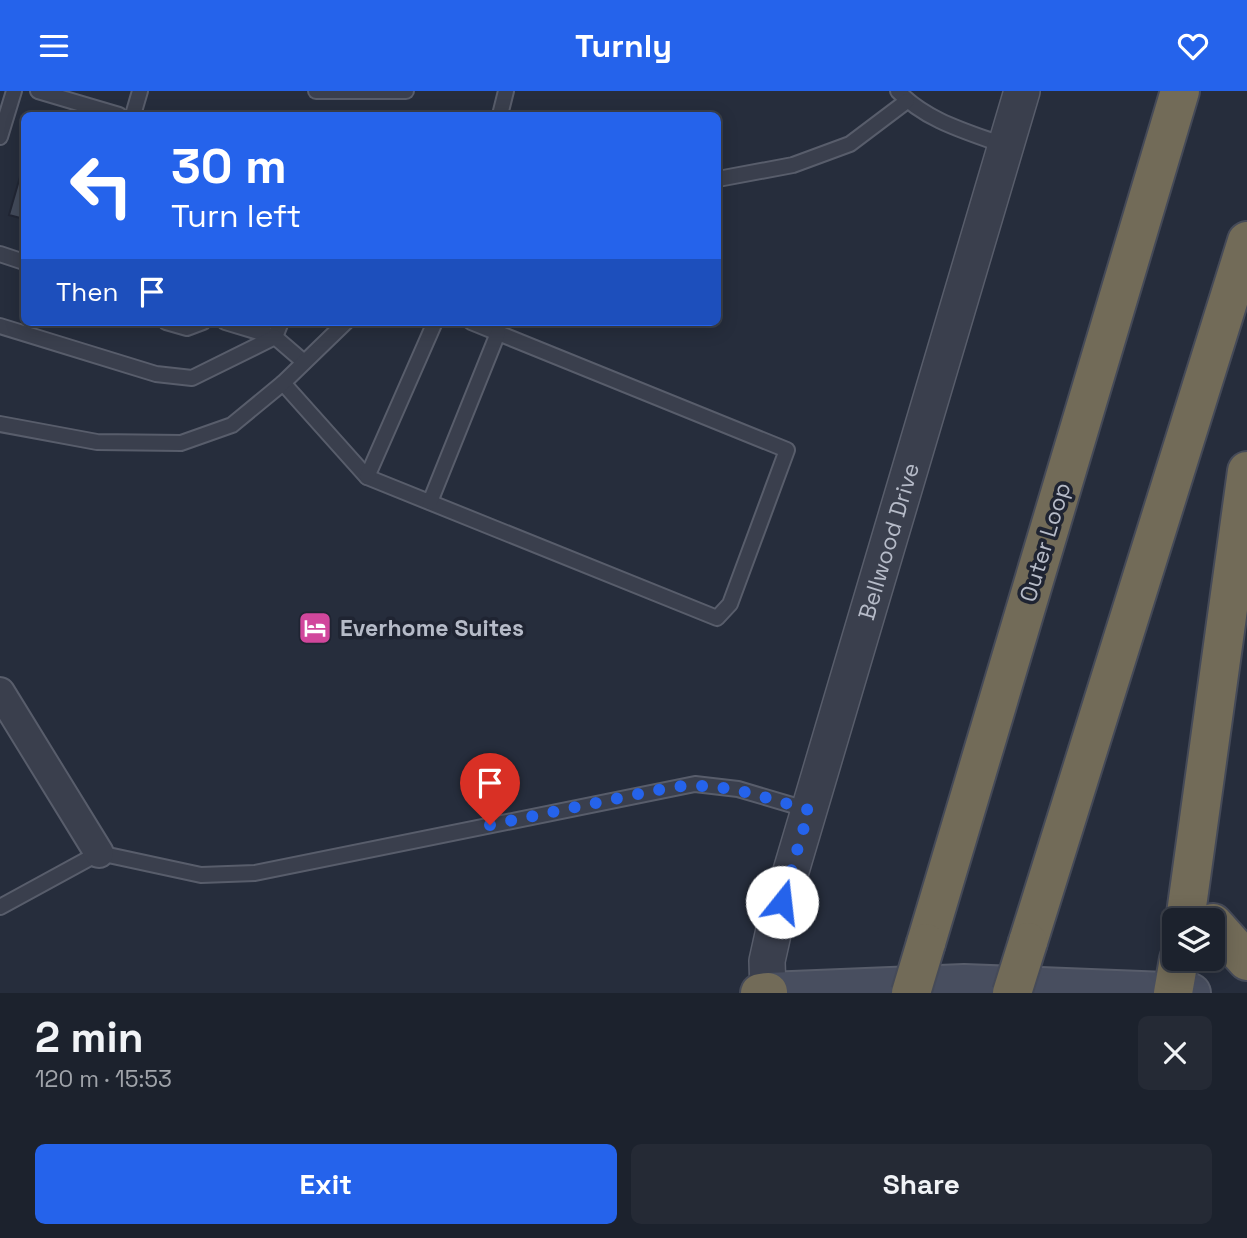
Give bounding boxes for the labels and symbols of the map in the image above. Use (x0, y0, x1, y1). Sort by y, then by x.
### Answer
street label: Bellwood Drive (851, 459, 926, 624)
street label: Outer Loop (1013, 479, 1077, 605)
hotel icon: Everhome Suites (296, 609, 334, 647)
place label: Everhome Suites (340, 613, 524, 643)
pin (460, 753, 520, 825)
position arrow (745, 865, 819, 939)

